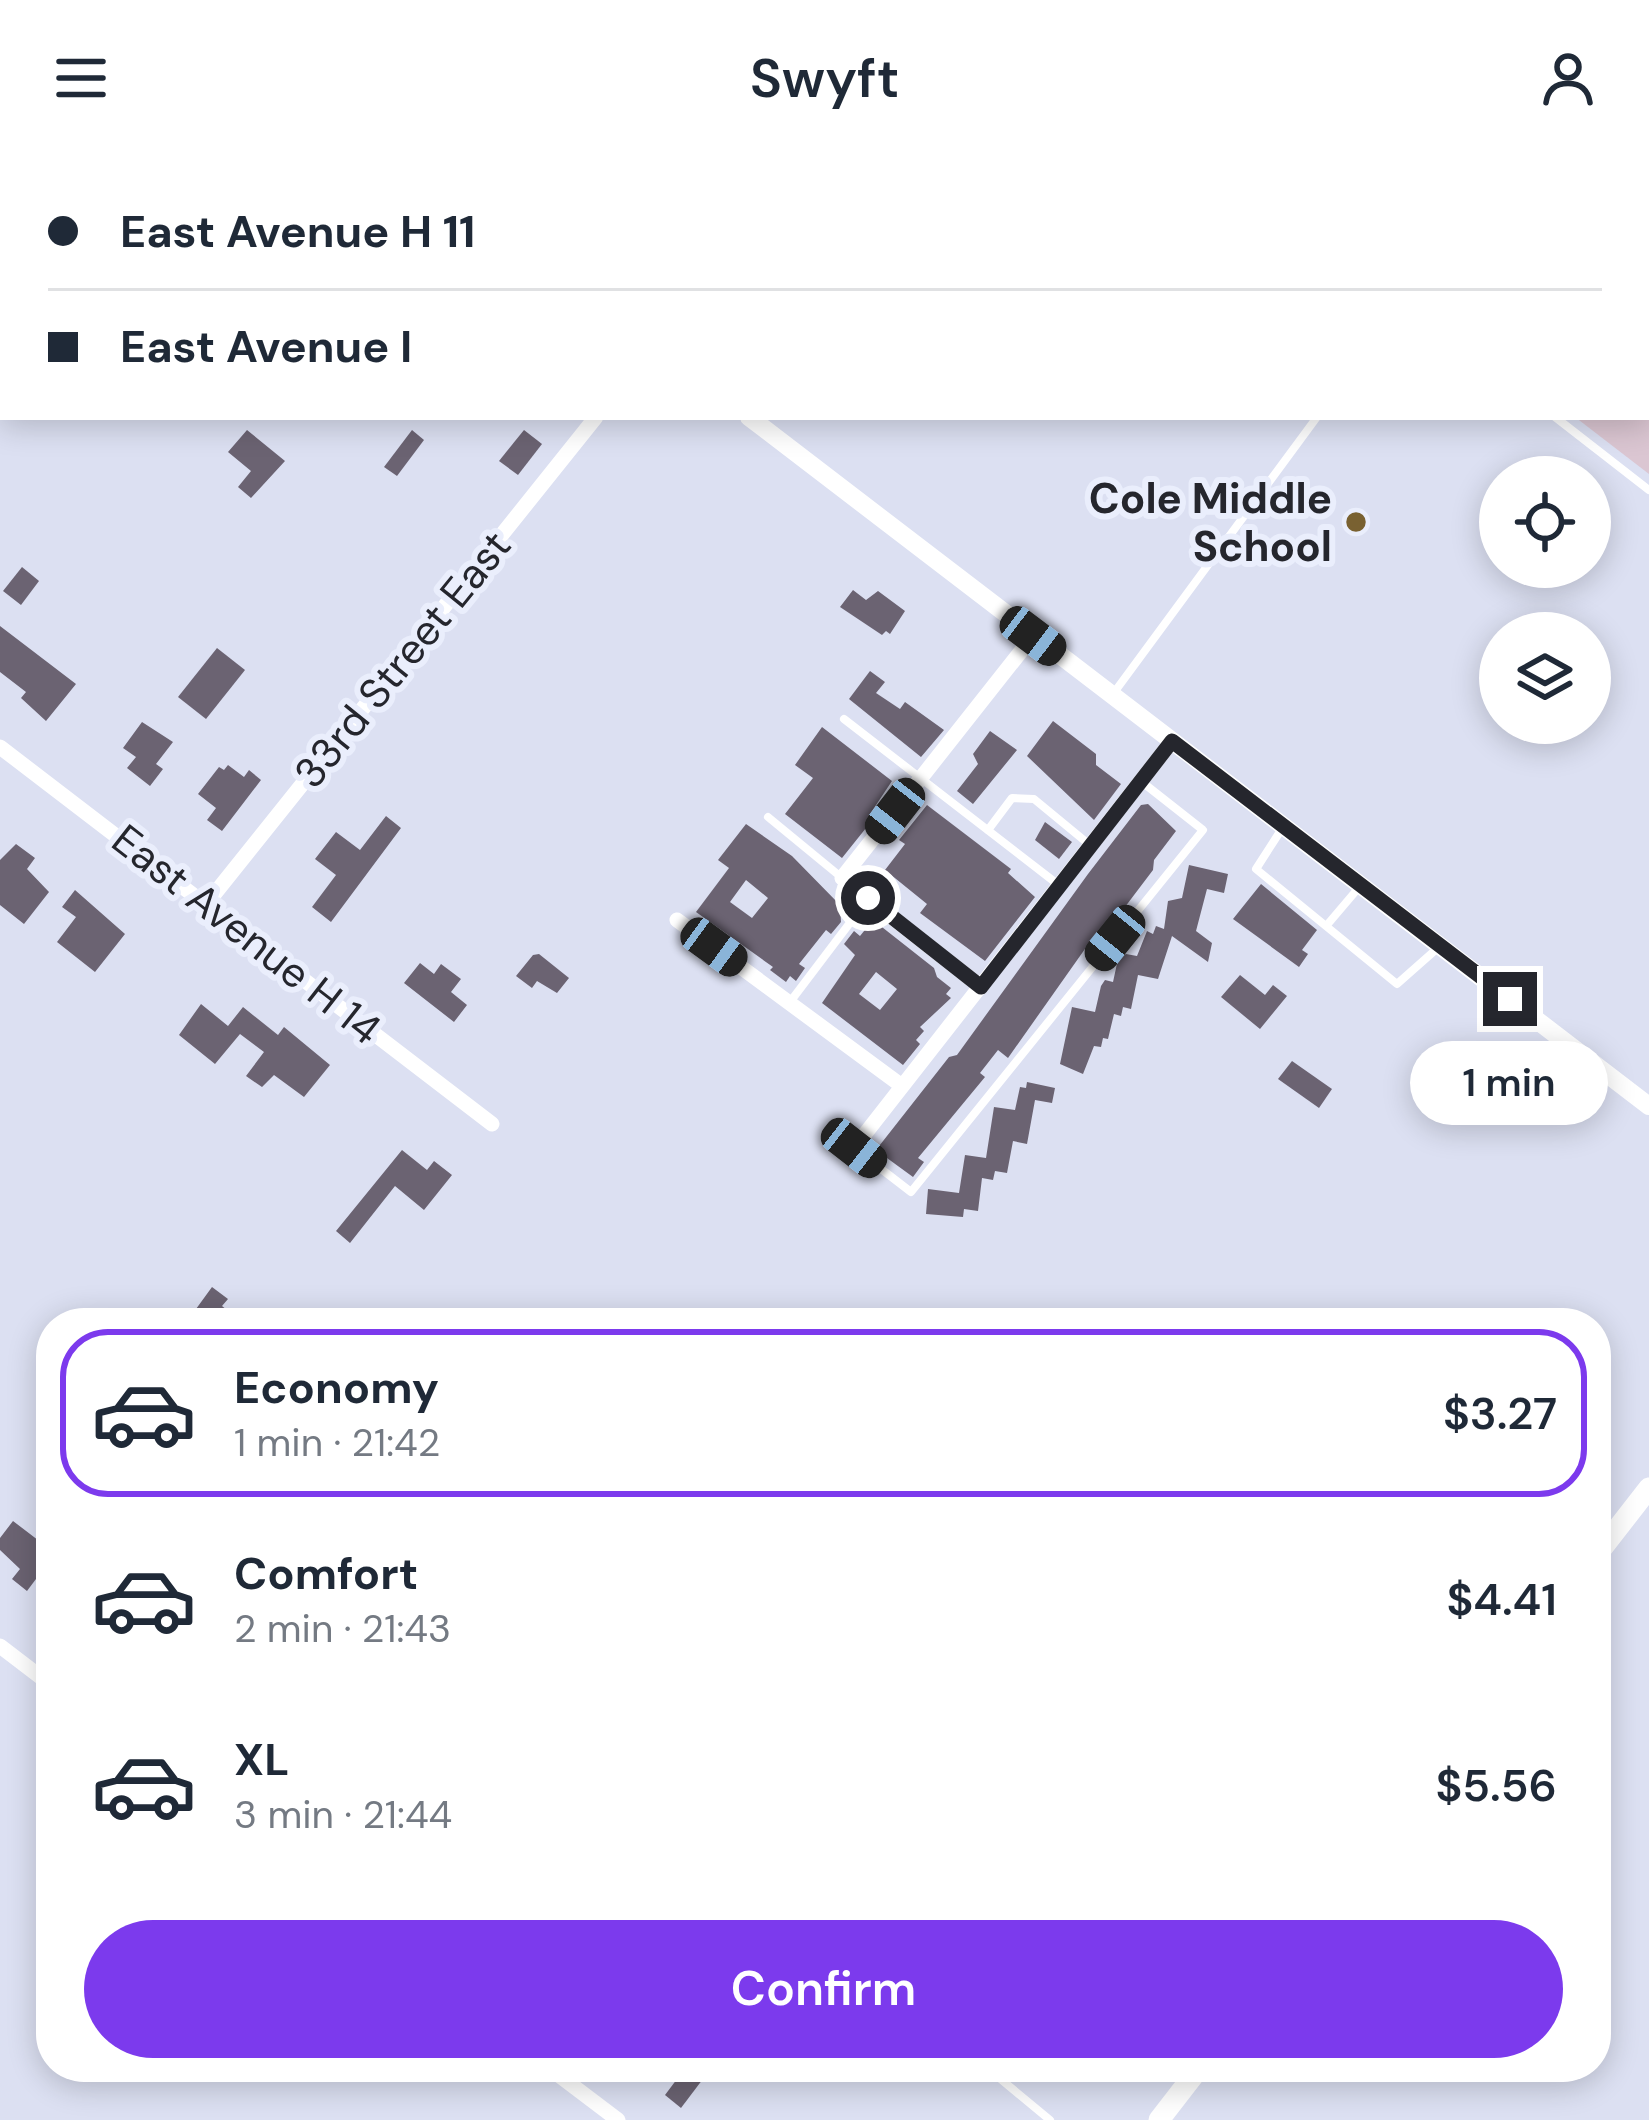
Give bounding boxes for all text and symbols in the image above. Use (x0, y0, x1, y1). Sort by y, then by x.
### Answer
text: Swyft (750, 43, 899, 114)
icon: menu (48, 45, 114, 111)
icon: person (1535, 45, 1601, 111)
text: East Avenue H 11 (120, 202, 475, 261)
text: East Avenue I (120, 317, 412, 376)
map controls (1479, 456, 1611, 744)
button: locate (1479, 456, 1611, 588)
place label: Cole Middle School (1089, 471, 1332, 574)
marker: Cole Middle School (1343, 509, 1369, 535)
street label: 33rd Street East (282, 519, 523, 799)
car (993, 600, 1073, 672)
button: layers (1479, 612, 1611, 744)
car (859, 772, 931, 850)
street label: East Avenue H 14 (101, 812, 392, 1057)
route start (841, 871, 895, 925)
car (1078, 899, 1152, 977)
car (674, 911, 754, 983)
route end (1483, 972, 1537, 1026)
callout: 1 min (1411, 1041, 1609, 1125)
text: 1 min (1462, 1057, 1556, 1108)
car (815, 1112, 893, 1184)
text: Economy (234, 1358, 439, 1417)
icon: car (90, 1359, 198, 1467)
text: $3.27 (1443, 1384, 1557, 1443)
text: 1 min · 21:42 (234, 1417, 440, 1468)
text: Comfort (234, 1544, 418, 1603)
icon: car (90, 1545, 198, 1653)
text: $4.41 (1446, 1570, 1557, 1629)
text: 2 min · 21:43 (234, 1603, 451, 1654)
text: XL (234, 1730, 289, 1789)
icon: car (90, 1731, 198, 1839)
text: $5.56 (1435, 1756, 1557, 1815)
text: 3 min · 21:44 (234, 1789, 452, 1840)
button: Confirm (84, 1920, 1563, 2058)

